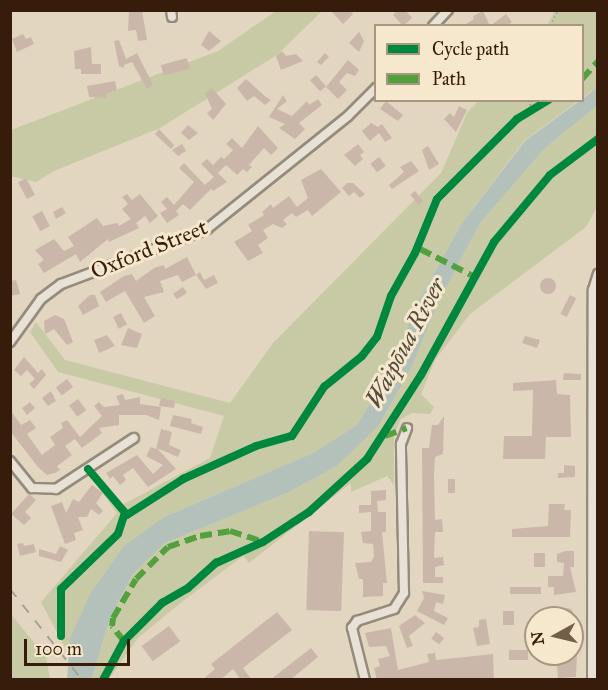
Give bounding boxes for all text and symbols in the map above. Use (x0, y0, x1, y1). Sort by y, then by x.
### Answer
legend (374, 24, 584, 102)
text: Cycle path (432, 38, 509, 60)
text: Path (432, 68, 466, 90)
street label: Oxford Street (87, 214, 211, 284)
water label: Waipōua River (360, 273, 452, 413)
north arrow (524, 606, 584, 666)
scale bar (27, 627, 134, 665)
text: N (527, 630, 548, 646)
text: 100 m (35, 638, 82, 660)

